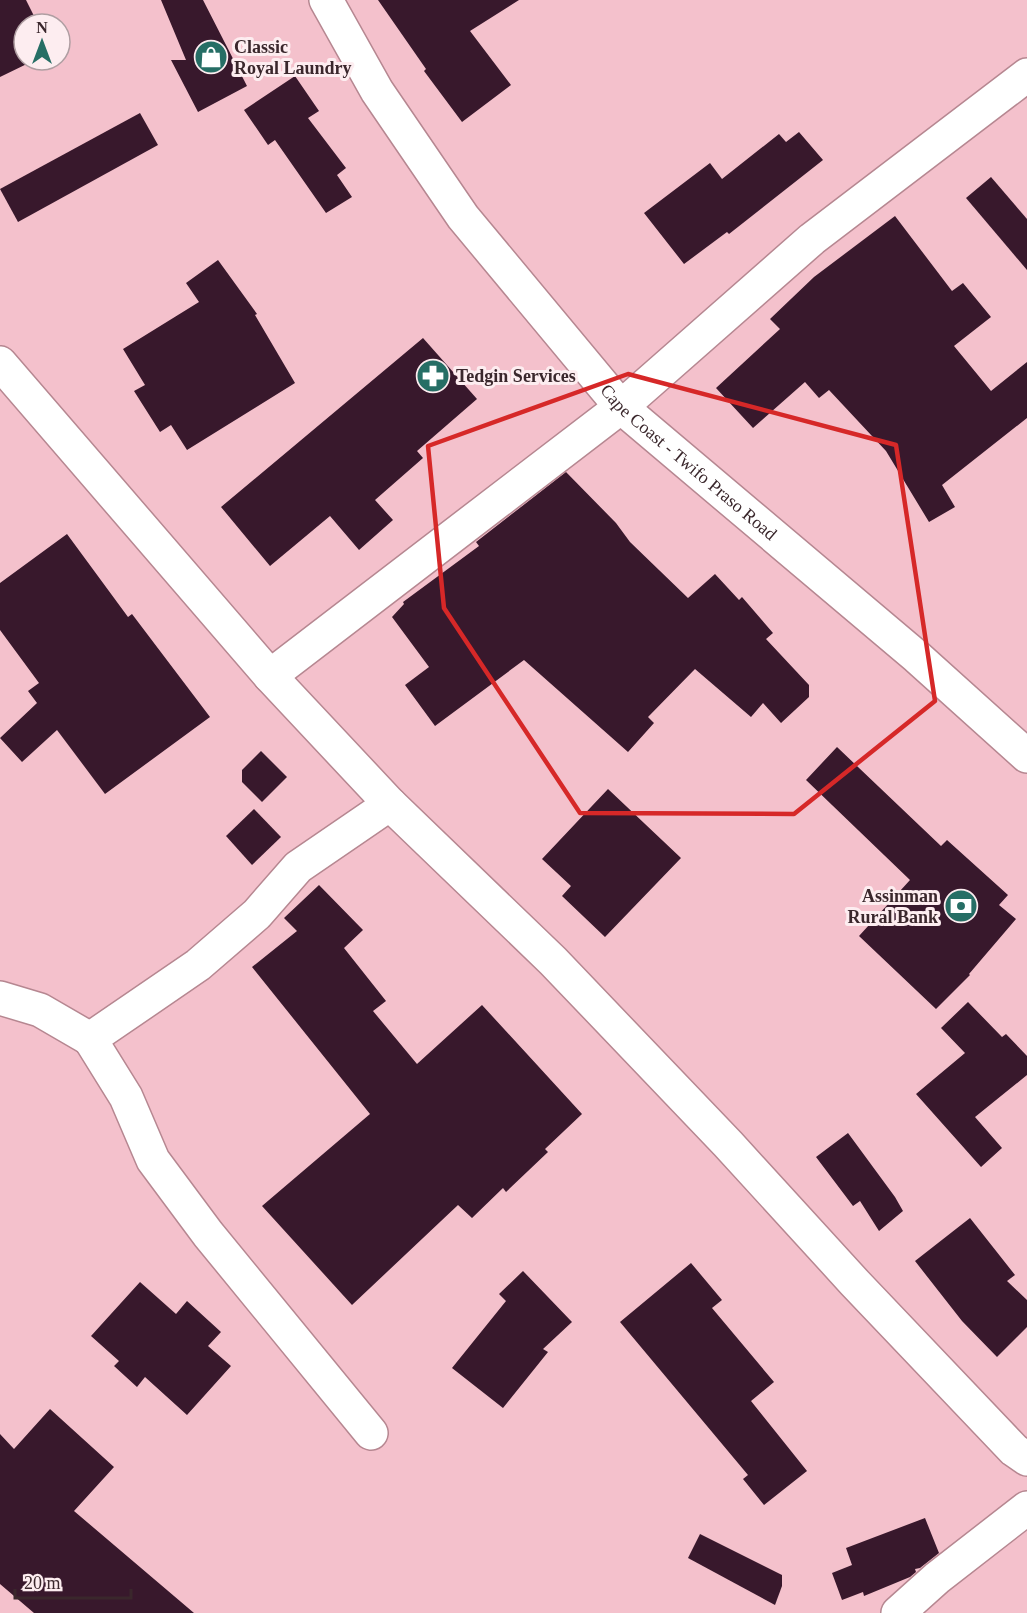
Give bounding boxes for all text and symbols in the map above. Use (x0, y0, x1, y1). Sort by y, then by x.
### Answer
north arrow (12, 12, 72, 72)
text: N (36, 19, 48, 36)
place label: Classic Royal Laundry (234, 37, 352, 78)
shop icon: Classic Royal Laundry (193, 39, 229, 75)
pharmacy icon: Tedgin Services (415, 358, 451, 394)
place label: Tedgin Services (456, 366, 576, 386)
street label: Cape Coast - Twifo Praso Road (596, 380, 781, 544)
place label: Assinman Rural Bank (847, 886, 938, 927)
bank icon: Assinman Rural Bank (943, 888, 979, 924)
scale bar (15, 1562, 130, 1600)
text: 20 m (24, 1573, 61, 1593)

